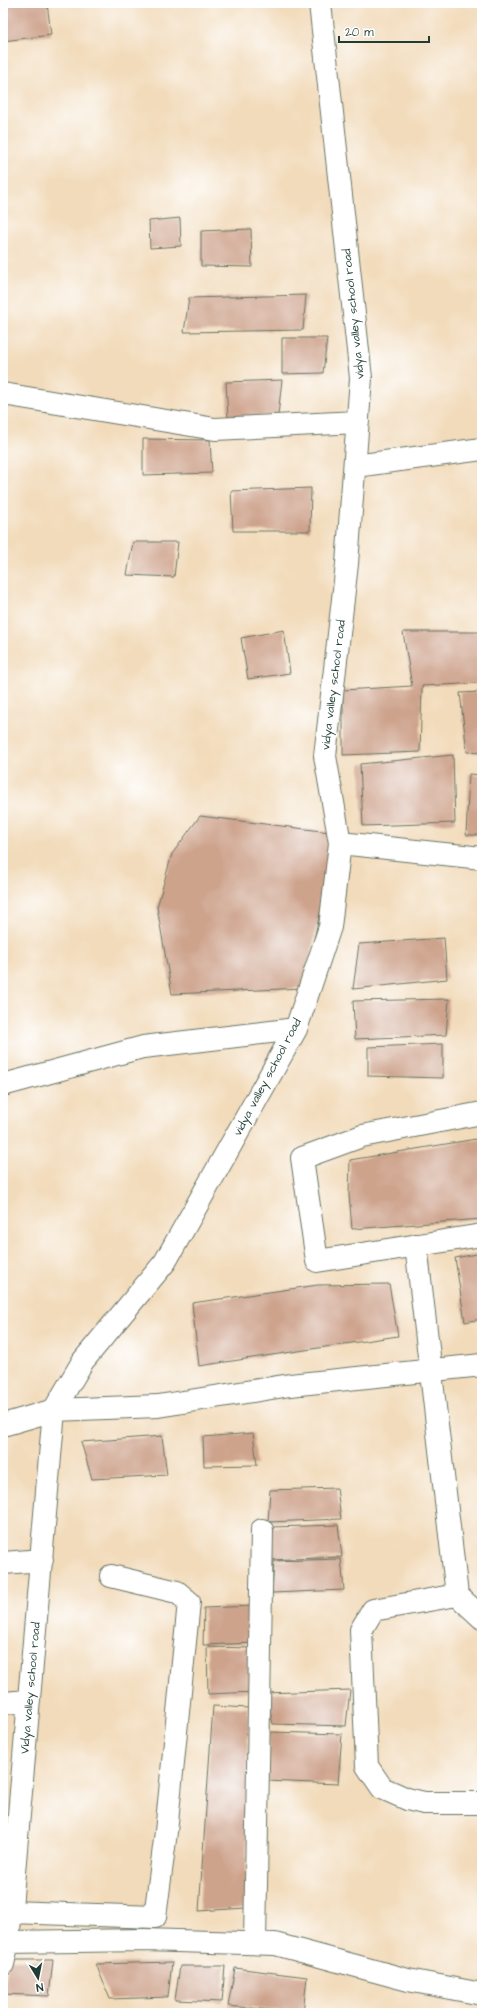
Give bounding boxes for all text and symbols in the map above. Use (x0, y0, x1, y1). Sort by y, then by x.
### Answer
scale bar (339, 18, 429, 44)
text: 20 m (345, 24, 374, 41)
street label: vidya valley school road (338, 248, 370, 380)
street label: vidya valley school road (317, 619, 351, 751)
street label: vidya valley school road (229, 1015, 307, 1140)
street label: Vidya valley school road (16, 1621, 46, 1755)
north arrow (18, 1958, 58, 1998)
text: N (35, 1979, 44, 1995)

